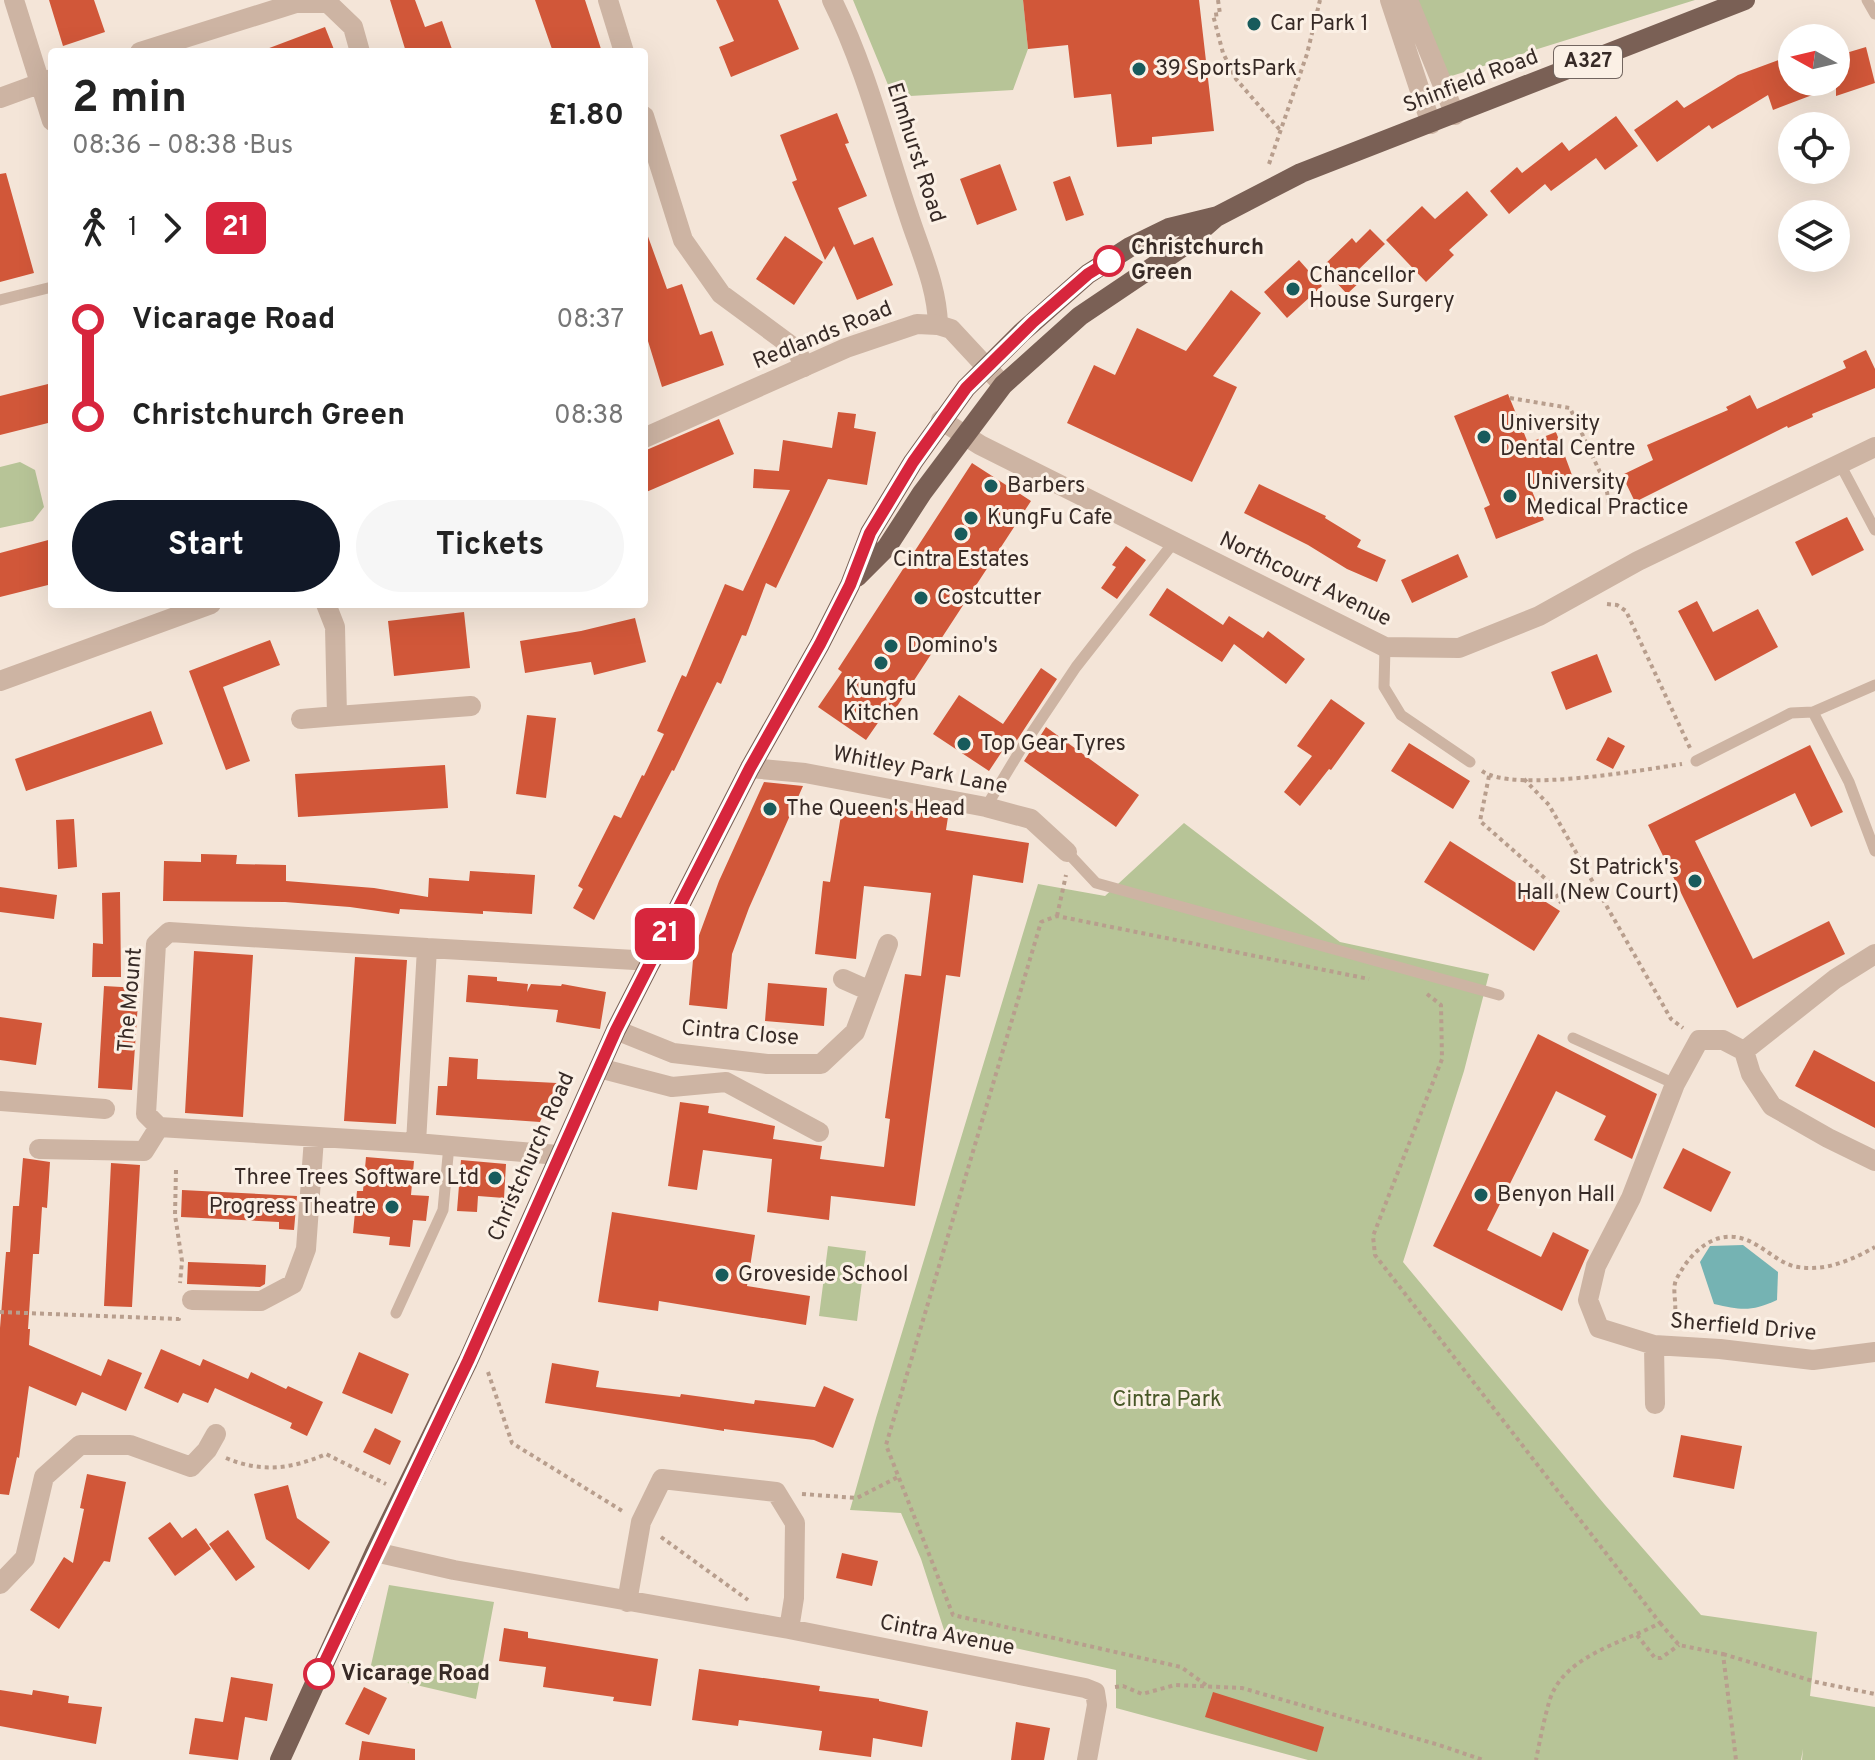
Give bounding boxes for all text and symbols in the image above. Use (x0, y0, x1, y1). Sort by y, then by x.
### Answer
place label: Car Park 1 (1270, 11, 1369, 38)
marker: Car Park 1 (1245, 15, 1263, 33)
north arrow (1778, 24, 1850, 96)
map controls (1778, 24, 1850, 272)
street label: Shinfield Road (1400, 44, 1542, 120)
road number: A327 (1554, 46, 1622, 78)
place label: 39 SportsPark (1155, 56, 1297, 83)
marker: 39 SportsPark (1130, 60, 1148, 78)
text: 2 min (72, 72, 187, 128)
street label: Elmhurst Road (880, 80, 950, 226)
text: £1.80 (548, 98, 624, 135)
button: locate (1778, 112, 1850, 184)
text: 08:36 – 08:38 · Bus (72, 130, 293, 163)
button: layers (1778, 200, 1850, 272)
icon: walk (72, 206, 116, 250)
icon: forward (150, 206, 194, 250)
text: 21 (222, 210, 250, 246)
text: 1 (128, 212, 138, 245)
place label: Christchurch Green (1131, 235, 1264, 287)
marker: Christchurch Green (1094, 246, 1124, 276)
place label: Chancellor House Surgery (1309, 263, 1455, 315)
marker: Chancellor House Surgery (1284, 280, 1302, 298)
street label: Redlands Road (749, 296, 897, 376)
text: Vicarage Road (132, 302, 335, 339)
text: 08:37 (557, 304, 624, 337)
text: Christchurch Green (132, 398, 405, 435)
text: 08:38 (554, 400, 624, 433)
place label: University Dental Centre (1500, 411, 1635, 463)
marker: University Dental Centre (1475, 428, 1493, 446)
place label: University Medical Practice (1526, 470, 1688, 522)
place label: Barbers (1007, 473, 1085, 500)
marker: Barbers (982, 477, 1000, 495)
marker: University Medical Practice (1501, 487, 1519, 505)
button: Start (72, 500, 340, 592)
button: Tickets (356, 500, 624, 592)
place label: KungFu Cafe (987, 505, 1113, 532)
marker: KungFu Cafe (962, 509, 980, 527)
marker: Cintra Estates (952, 525, 970, 543)
street label: Northcourt Avenue (1214, 527, 1396, 633)
place label: Cintra Estates (893, 547, 1029, 574)
place label: Costcutter (937, 585, 1042, 612)
marker: Costcutter (912, 589, 930, 607)
place label: Domino's (907, 633, 998, 660)
marker: Domino's (882, 637, 900, 655)
marker: Kungfu Kitchen (872, 654, 890, 672)
place label: Kungfu Kitchen (843, 676, 919, 728)
place label: Top Gear Tyres (980, 731, 1126, 758)
marker: Top Gear Tyres (955, 735, 973, 753)
street label: Whitley Park Lane (830, 741, 1010, 801)
place label: The Queen's Head (786, 796, 965, 823)
marker: The Queen's Head (761, 800, 779, 818)
place label: St Patrick's Hall (New Court) (1516, 855, 1679, 907)
marker: St Patrick's Hall (New Court) (1686, 872, 1704, 890)
line badge: 21 (629, 908, 701, 960)
text: 21 (651, 916, 679, 952)
street label: The Mount (113, 946, 149, 1054)
street label: Cintra Close (680, 1015, 800, 1053)
street label: Christchurch Road (483, 1068, 581, 1246)
place label: Three Trees Software Ltd (234, 1165, 479, 1192)
marker: Three Trees Software Ltd (486, 1169, 504, 1187)
place label: Benyon Hall (1497, 1182, 1615, 1209)
marker: Benyon Hall (1472, 1186, 1490, 1204)
place label: Progress Theatre (209, 1194, 376, 1221)
marker: Progress Theatre (383, 1198, 401, 1216)
place label: Groveside School (738, 1262, 909, 1289)
marker: Groveside School (713, 1266, 731, 1284)
street label: Sherfield Drive (1669, 1308, 1817, 1348)
park label: Cintra Park (1112, 1387, 1222, 1414)
street label: Cintra Avenue (877, 1610, 1017, 1662)
marker: Vicarage Road (304, 1659, 334, 1689)
place label: Vicarage Road (341, 1661, 490, 1688)

